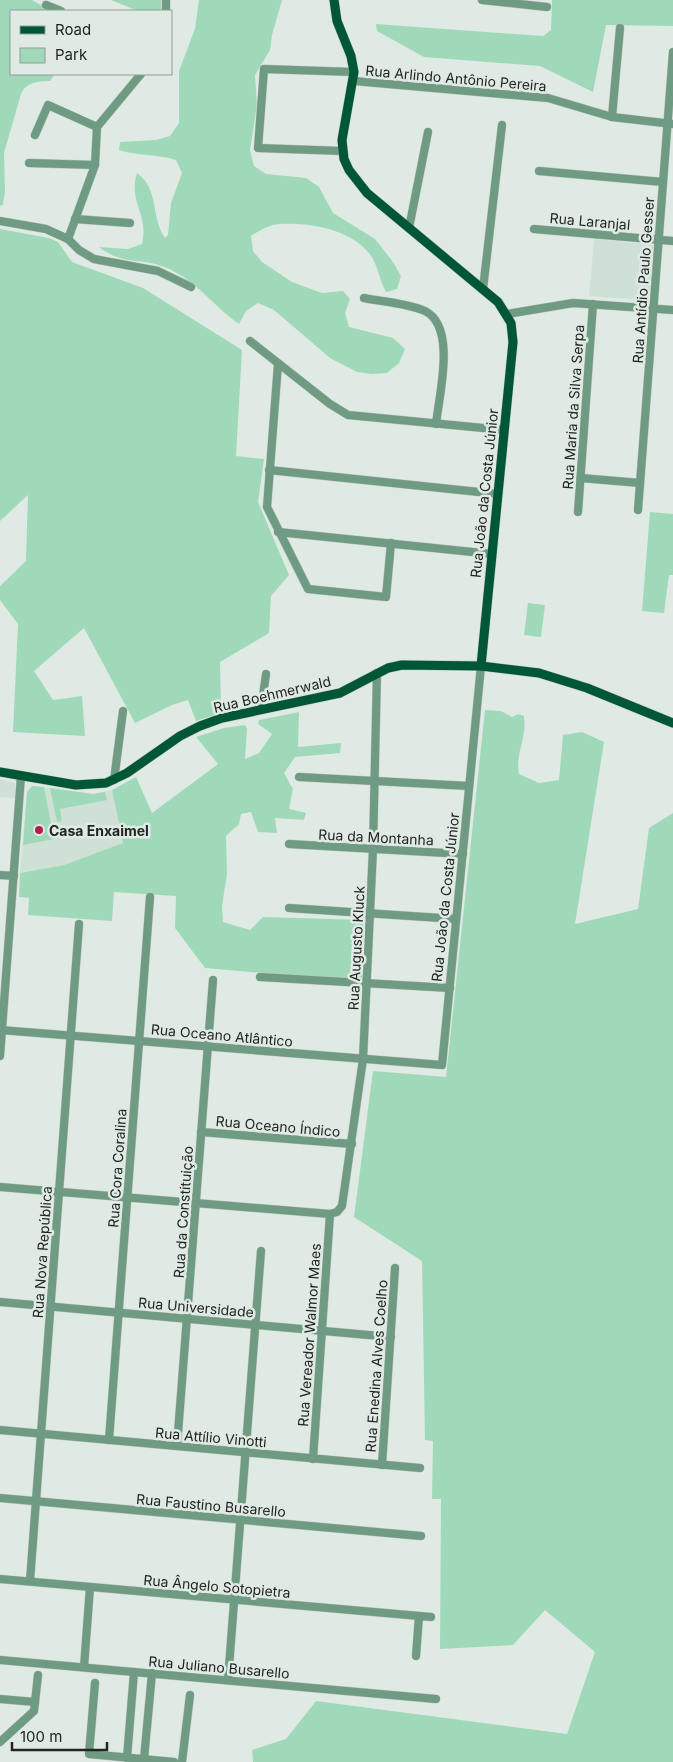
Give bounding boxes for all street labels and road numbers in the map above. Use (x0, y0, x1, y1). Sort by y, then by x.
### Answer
street label: Rua Arlindo Antônio Pereira (365, 62, 547, 94)
street label: Rua Antídio Paulo Gesser (629, 196, 657, 364)
street label: Rua Laranjal (549, 209, 631, 233)
street label: Rua Maria da Silva Serpa (559, 324, 587, 490)
street label: Rua João da Costa Júnior (467, 407, 501, 579)
street label: Rua Boehmerwald (212, 672, 332, 716)
street label: Rua João da Costa Júnior (428, 811, 462, 983)
street label: Rua da Montanha (318, 825, 434, 849)
street label: Rua Augusto Kluck (344, 885, 368, 1011)
street label: Rua Oceano Atlântico (150, 1020, 294, 1050)
street label: Rua Cora Coralina (104, 1108, 130, 1228)
street label: Rua Oceano Índico (215, 1112, 341, 1140)
street label: Rua da Constituição (170, 1145, 196, 1279)
street label: Rua Nova República (29, 1185, 55, 1319)
street label: Rua Vereador Walmor Maes (294, 1243, 324, 1427)
street label: Rua Enedina Alves Coelho (361, 1279, 391, 1453)
street label: Rua Universidade (137, 1293, 255, 1321)
street label: Rua Attílio Vinotti (155, 1424, 267, 1450)
street label: Rua Faustino Busarello (135, 1490, 287, 1520)
street label: Rua Ângelo Sotopietra (143, 1571, 291, 1601)
street label: Rua Juliano Busarello (148, 1652, 290, 1682)

